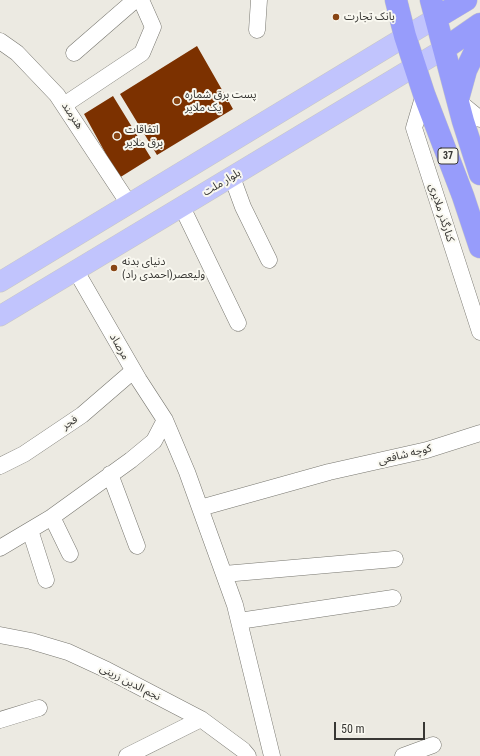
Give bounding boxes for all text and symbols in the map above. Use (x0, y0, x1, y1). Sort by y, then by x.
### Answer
place label: بانک تجارت (344, 10, 395, 24)
marker: بانک تجارت (331, 12, 341, 22)
place label: پست برق شماره یک ملایر (185, 88, 256, 114)
marker: پست برق شماره یک ملایر (172, 96, 182, 106)
street label: هنرمند (58, 100, 86, 132)
place label: اتفاقات برق ملایر (125, 123, 163, 149)
marker: اتفاقات برق ملایر (112, 131, 122, 141)
road number: 37 (438, 148, 458, 164)
street label: بلوار ملت (201, 167, 243, 199)
street label: کنارگذر ملایری (425, 182, 457, 244)
place label: دنیای بدنه ولیعصر(احمدی راد) (122, 255, 205, 281)
marker: دنیای بدنه ولیعصر(احمدی راد) (109, 263, 119, 273)
street label: مرصاد (106, 331, 132, 363)
street label: فجر (60, 413, 80, 433)
street label: کوچه شافعی (377, 442, 433, 468)
street label: نجم الدین زرینی (97, 662, 163, 704)
scale bar (336, 714, 427, 740)
text: 50 m (341, 722, 365, 736)

